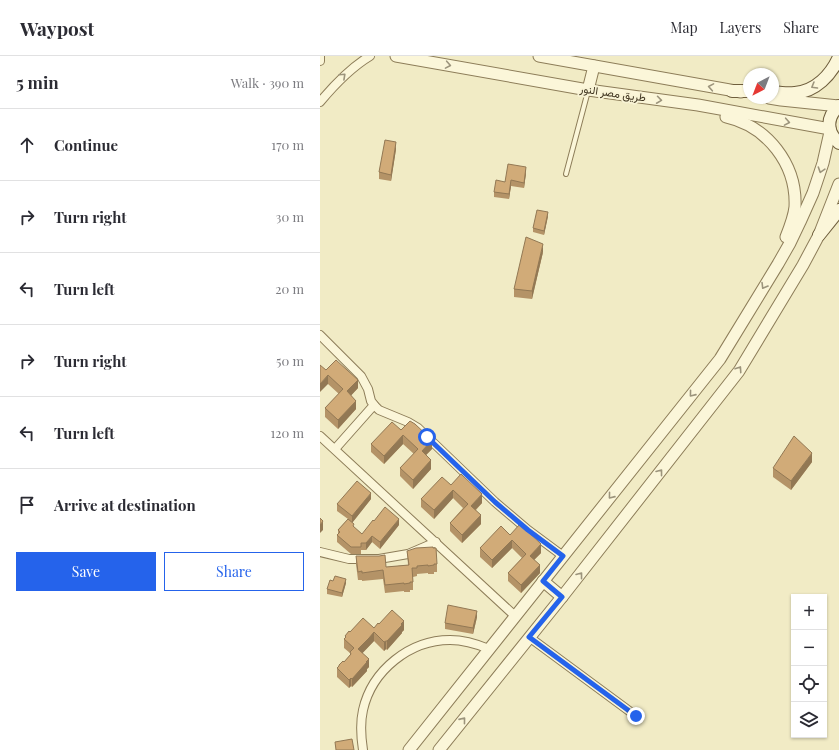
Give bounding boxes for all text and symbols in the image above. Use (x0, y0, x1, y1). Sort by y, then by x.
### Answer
text: Waypost (20, 15, 94, 41)
text: Map (670, 18, 698, 37)
text: Layers (720, 18, 761, 37)
text: Share (783, 18, 819, 37)
one-way arrow (445, 60, 451, 69)
north arrow (743, 68, 779, 104)
text: 5 min (16, 71, 59, 93)
text: Walk · 390 m (231, 74, 304, 91)
one-way arrow (338, 74, 346, 81)
street label: طريق مصر النور (578, 80, 647, 105)
one-way arrow (811, 81, 818, 88)
one-way arrow (708, 83, 714, 92)
one-way arrow (656, 95, 662, 104)
one-way arrow (784, 117, 790, 125)
icon: ahead (16, 134, 38, 156)
text: Continue (54, 135, 118, 155)
text: 170 m (271, 136, 304, 153)
one-way arrow (817, 166, 825, 173)
icon: right (16, 206, 38, 228)
text: Turn right (54, 207, 127, 227)
text: 30 m (276, 208, 304, 225)
icon: left (16, 278, 38, 300)
text: Turn left (54, 279, 115, 299)
text: 20 m (275, 280, 304, 297)
one-way arrow (761, 282, 769, 289)
icon: right (16, 350, 38, 372)
text: Turn right (54, 351, 127, 371)
text: 50 m (276, 352, 304, 369)
one-way arrow (734, 367, 741, 374)
one-way arrow (690, 390, 697, 397)
icon: left (16, 422, 38, 444)
text: Turn left (54, 423, 115, 443)
text: 120 m (270, 424, 304, 441)
route start (418, 428, 436, 446)
one-way arrow (655, 470, 662, 477)
one-way arrow (609, 491, 616, 498)
icon: arrive (16, 494, 38, 516)
text: Arrive at destination (54, 495, 196, 515)
button: Save (16, 552, 156, 591)
button: Share (164, 552, 304, 591)
one-way arrow (575, 572, 582, 579)
map controls (791, 594, 827, 738)
button: + (791, 594, 827, 630)
button: − (791, 630, 827, 666)
button: locate (791, 666, 827, 702)
button: layers (791, 702, 827, 738)
route end (627, 707, 645, 725)
one-way arrow (459, 717, 466, 724)

